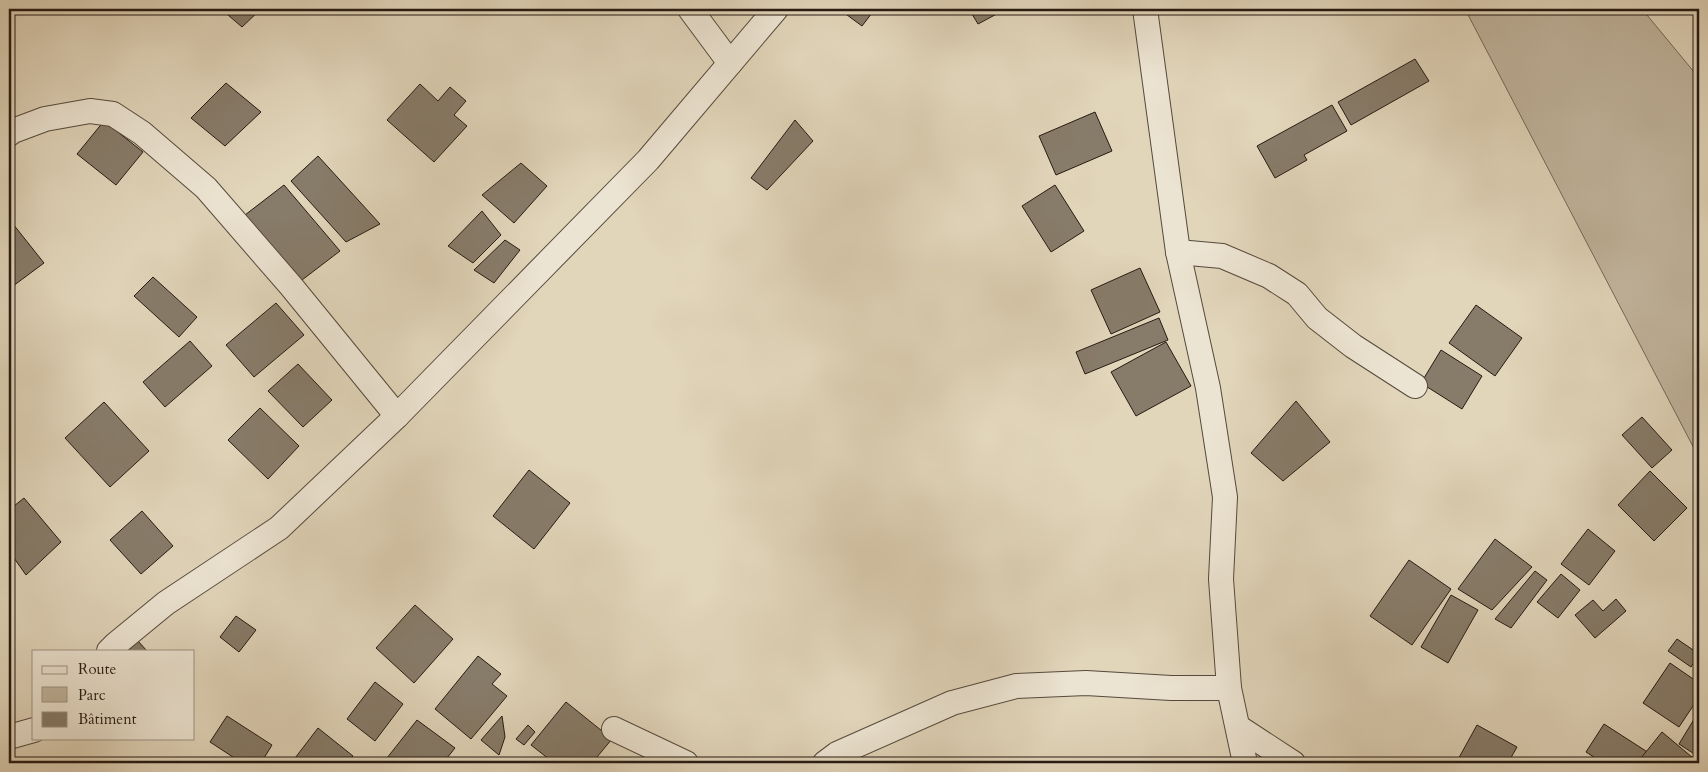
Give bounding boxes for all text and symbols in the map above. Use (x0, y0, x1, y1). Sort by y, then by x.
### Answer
legend (32, 650, 195, 740)
text: Route (78, 659, 116, 679)
text: Parc (78, 685, 106, 705)
text: Bâtiment (78, 709, 137, 729)

